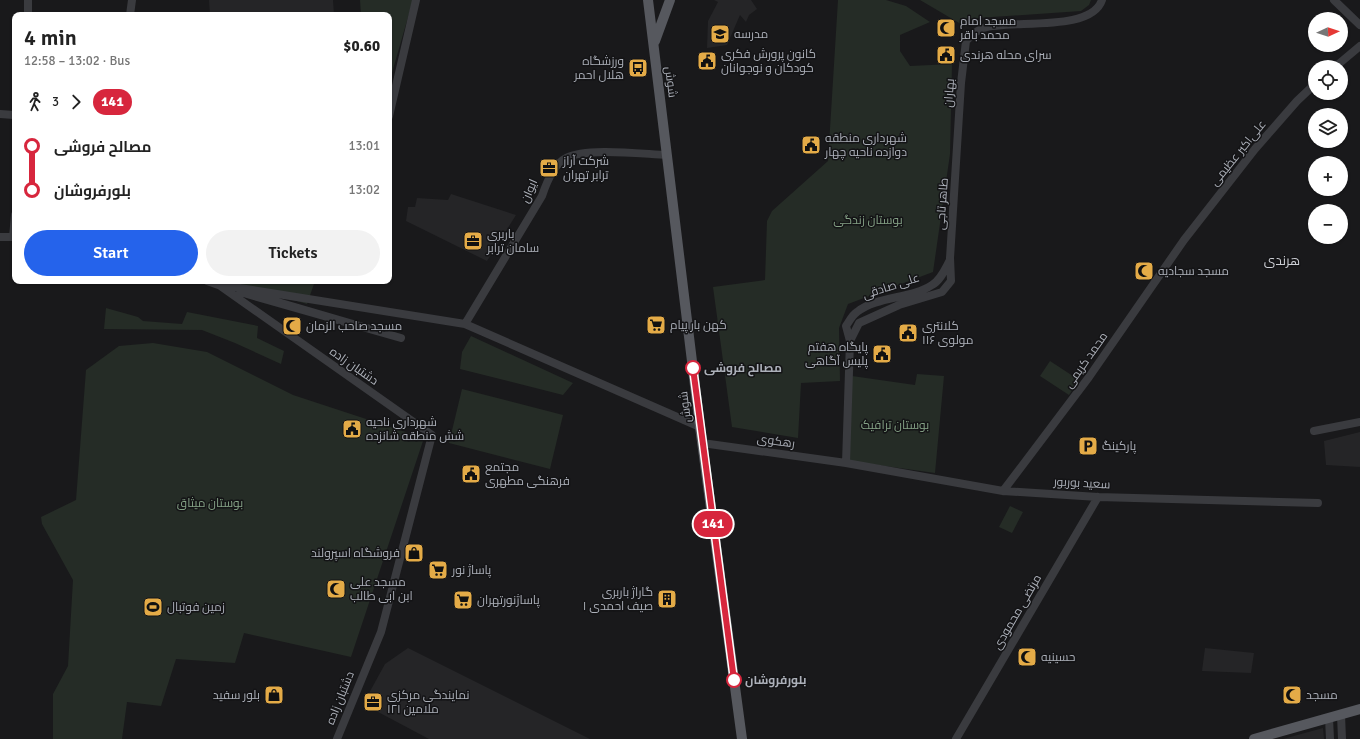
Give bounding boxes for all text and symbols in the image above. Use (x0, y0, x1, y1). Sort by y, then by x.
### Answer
north arrow (1308, 12, 1348, 52)
map controls (1308, 12, 1348, 244)
place label: مسجد امام محمد باقر (959, 14, 1016, 43)
mosque icon: مسجد امام محمد باقر (935, 17, 957, 39)
school or university icon: مدرسه (709, 23, 731, 45)
text: 4 min (24, 24, 77, 51)
place label: مدرسه (734, 27, 768, 42)
text: $0.60 (343, 37, 380, 55)
public building icon: سرای محله هرندی (935, 44, 957, 66)
place label: کانون پرورش فکری کودکان و نوجوانان (721, 47, 816, 76)
place label: سرای محله هرندی (960, 48, 1052, 63)
public building icon: کانون پرورش فکری کودکان و نوجوانان (696, 50, 718, 72)
text: 12:58 – 13:02 · Bus (24, 53, 130, 69)
place label: ورزشگاه هلال احمر (573, 54, 624, 83)
bus stop icon: ورزشگاه هلال احمر (627, 57, 649, 79)
button: locate (1308, 60, 1348, 100)
street label: شوش (661, 66, 680, 99)
street label: بهاران (941, 78, 958, 108)
icon: walk (24, 91, 46, 113)
icon: forward (65, 91, 87, 113)
text: 141 (101, 93, 124, 110)
text: 3 (52, 94, 59, 110)
button: layers (1308, 108, 1348, 148)
street label: علی‌اکبر عظیمی (1207, 117, 1269, 189)
place label: شهرداری منطقه دوازده ناحیه چهار (824, 131, 907, 161)
public building icon: شهرداری منطقه دوازده ناحیه چهار (800, 134, 822, 156)
text: مصالح فروشی (54, 138, 151, 156)
text: 13:01 (348, 138, 380, 154)
place label: شرکت آراز ترابر تهران (562, 154, 609, 183)
button: + (1308, 156, 1348, 196)
office icon: شرکت آراز ترابر تهران (538, 157, 560, 179)
street label: ایوان (518, 177, 541, 205)
street label: طاهر تاجی (933, 177, 952, 231)
text: بلورفروشان (54, 182, 131, 200)
text: 13:02 (348, 182, 380, 198)
button: − (1308, 204, 1348, 244)
park label: بوستان زندگی (833, 213, 903, 228)
place label: باربری سامان ترابر (486, 227, 539, 256)
button: Start (24, 230, 198, 276)
button: Tickets (206, 230, 380, 276)
office icon: باربری سامان ترابر (462, 230, 484, 252)
district label: هرندی (1264, 253, 1300, 269)
mosque icon: مسجد سجادیه (1133, 260, 1155, 282)
place label: مسجد سجادیه (1158, 264, 1229, 279)
street label: علی صادقی (861, 270, 921, 303)
supermarket icon: کهن بار پیام (645, 314, 667, 336)
mosque icon: مسجد صاحب الزمان (281, 315, 303, 337)
place label: کهن بار پیام (670, 318, 727, 334)
place label: مسجد صاحب الزمان (306, 319, 402, 334)
place label: کلانتری ۱۱۶ مولوی (922, 319, 973, 348)
public building icon: کلانتری ۱۱۶ مولوی (897, 322, 919, 344)
street label: محمد کریمی (1062, 329, 1111, 391)
place label: پایگاه هفتم پلیس آگاهی (805, 340, 869, 370)
public building icon: پایگاه هفتم پلیس آگاهی (871, 343, 893, 365)
street label: دشتبان زاده (326, 344, 381, 389)
marker: مصالح فروشی (685, 360, 701, 376)
place label: مصالح فروشی (704, 361, 782, 377)
street label: شوش (676, 390, 695, 423)
place label: شهرداری ناحیه شش منطقه شانزده (366, 415, 464, 444)
public building icon: شهرداری ناحیه شش منطقه شانزده (341, 418, 363, 440)
park label: بوستان ترافیک (861, 418, 929, 433)
street label: رهکوی (756, 431, 796, 452)
parking icon: پارکینگ (1077, 435, 1099, 457)
place label: پارکینگ (1102, 439, 1137, 455)
place label: مجتمع فرهنگی مطهری (485, 460, 570, 489)
public building icon: مجتمع فرهنگی مطهری (460, 463, 482, 485)
street label: سعید بوربور (1052, 474, 1111, 492)
park label: بوستان میثاق (177, 496, 243, 511)
line badge: 141 (690, 511, 736, 537)
text: 141 (702, 515, 724, 532)
shop icon: فروشگاه اسپرولند (403, 542, 425, 564)
place label: فروشگاه اسپرولند (311, 546, 400, 562)
supermarket icon: پاساژ نور (427, 559, 449, 581)
place label: پاساژ نور (451, 563, 492, 579)
street label: مرتضی محمودی (990, 572, 1045, 653)
place label: مسجد علی ابن ابی طالب (350, 575, 413, 604)
mosque icon: مسجد علی ابن ابی طالب (325, 578, 347, 600)
place label: گاراژ باربری صیف احمدی ۱ (583, 585, 653, 614)
building icon: گاراژ باربری صیف احمدی ۱ (656, 588, 678, 610)
supermarket icon: پاساژنورتهران (452, 589, 474, 611)
place label: پاساژنورتهران (477, 593, 540, 609)
sports icon: زمین فوتبال (142, 596, 164, 618)
place label: زمین فوتبال (167, 600, 225, 615)
mosque icon: حسینیه (1016, 646, 1038, 668)
place label: حسینیه (1041, 650, 1076, 665)
street label: دشتبان زاده (323, 669, 358, 727)
marker: بلورفروشان (726, 672, 742, 688)
place label: بلورفروشان (745, 673, 807, 688)
shop icon: بلور سفید (263, 684, 285, 706)
mosque icon: مسجد (1281, 684, 1303, 706)
place label: بلور سفید (213, 688, 260, 703)
place label: نمایندگی مرکزی ملامین ۱۲۱ (387, 688, 470, 717)
place label: مسجد (1306, 688, 1338, 703)
office icon: نمایندگی مرکزی ملامین ۱۲۱ (362, 691, 384, 713)

